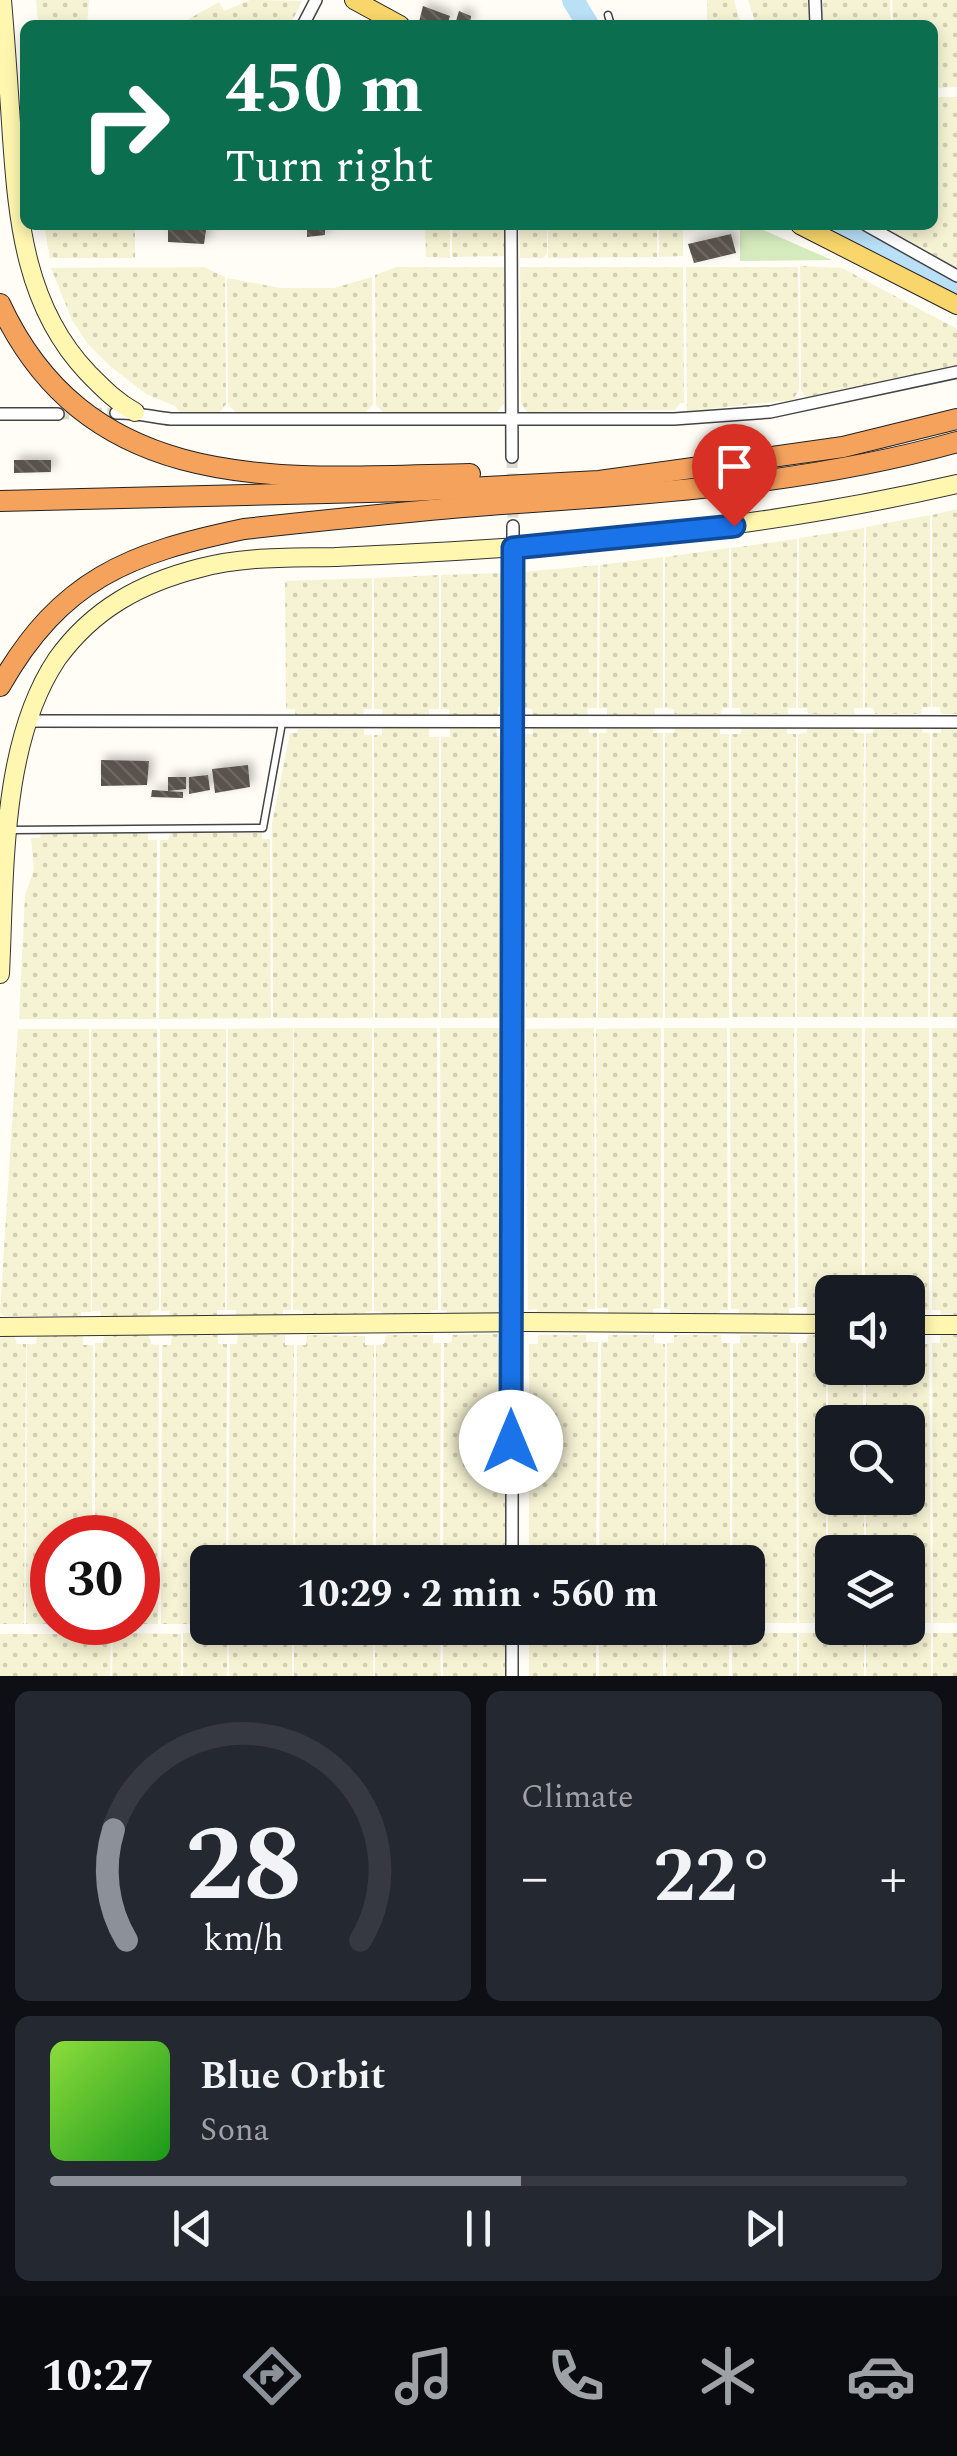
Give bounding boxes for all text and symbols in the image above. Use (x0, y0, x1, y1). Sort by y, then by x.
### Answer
text: 450 m (225, 37, 423, 143)
icon: right (60, 60, 190, 190)
text: Turn right (225, 133, 434, 202)
pin (692, 424, 777, 527)
icon: arrive (707, 439, 762, 494)
map controls (815, 1275, 925, 1645)
button: sound (815, 1275, 925, 1385)
position arrow (459, 1390, 563, 1494)
button: search (815, 1405, 925, 1515)
speed limit sign: 30 (30, 1515, 160, 1645)
button: layers (815, 1535, 925, 1645)
text: 10:29 · 2 min · 560 m (297, 1566, 658, 1624)
text: Climate (521, 1773, 633, 1822)
text: 28 (185, 1788, 301, 1946)
text: 22° (653, 1821, 775, 1935)
text: − (521, 1837, 549, 1920)
text: + (879, 1837, 907, 1920)
text: km/h (203, 1912, 283, 1967)
text: Blue Orbit (200, 2048, 385, 2106)
text: Sona (200, 2106, 269, 2155)
icon: previous (165, 2201, 220, 2256)
icon: pause (451, 2201, 506, 2256)
icon: next (737, 2201, 792, 2256)
icon: directions (237, 2341, 307, 2411)
icon: music (389, 2341, 459, 2411)
icon: phone (541, 2341, 611, 2411)
icon: climate (693, 2341, 763, 2411)
icon: car (846, 2341, 916, 2411)
text: 10:27 (41, 2342, 154, 2411)

